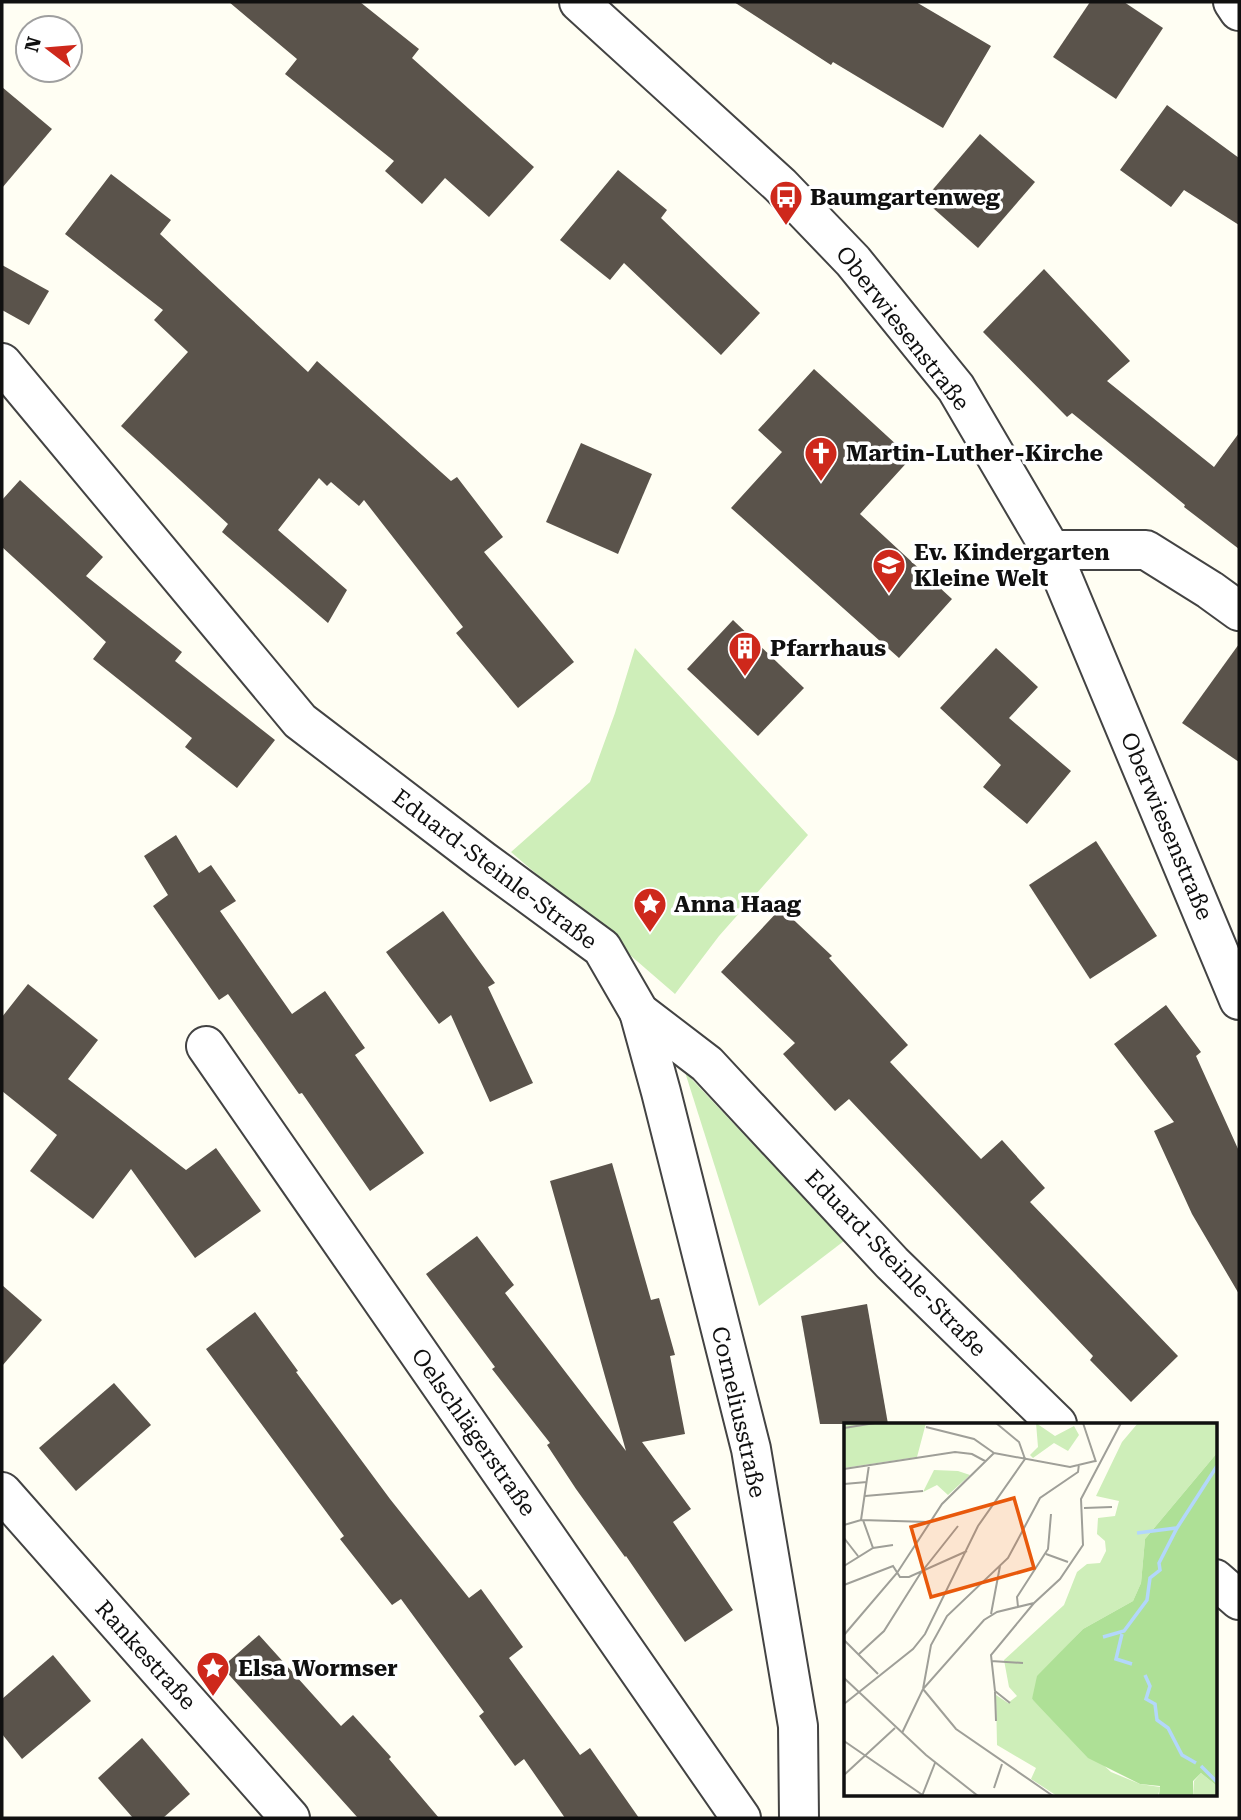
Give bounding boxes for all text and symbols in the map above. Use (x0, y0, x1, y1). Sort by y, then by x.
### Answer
north arrow (14, 14, 84, 84)
text: N (20, 34, 46, 55)
bus stop icon: Baumgartenweg (767, 178, 805, 227)
place label: Baumgartenweg (810, 184, 1001, 211)
street label: Oberwiesenstraße (830, 241, 975, 416)
church icon: Martin-Luther-Kirche (802, 434, 840, 483)
place label: Martin-Luther-Kirche (846, 440, 1103, 467)
place label: Ev. Kindergarten Kleine Welt (914, 539, 1110, 592)
school or university icon: Ev. Kindergarten Kleine Welt (870, 546, 908, 595)
building icon: Pfarrhaus (726, 629, 764, 678)
place label: Pfarrhaus (770, 635, 886, 662)
street label: Oberwiesenstraße (1115, 728, 1218, 924)
street label: Eduard-Steinle-Straße (387, 784, 602, 955)
place icon: Anna Haag (631, 885, 669, 934)
place label: Anna Haag (674, 891, 802, 918)
street label: Eduard-Steinle-Straße (799, 1164, 992, 1362)
street label: Corneliusstraße (706, 1324, 771, 1501)
street label: Oelschlägerstraße (406, 1343, 542, 1521)
inset map (844, 1423, 1216, 1796)
street label: Rankestraße (90, 1595, 202, 1715)
place icon: Elsa Wormser (194, 1649, 232, 1698)
place label: Elsa Wormser (238, 1655, 398, 1682)

